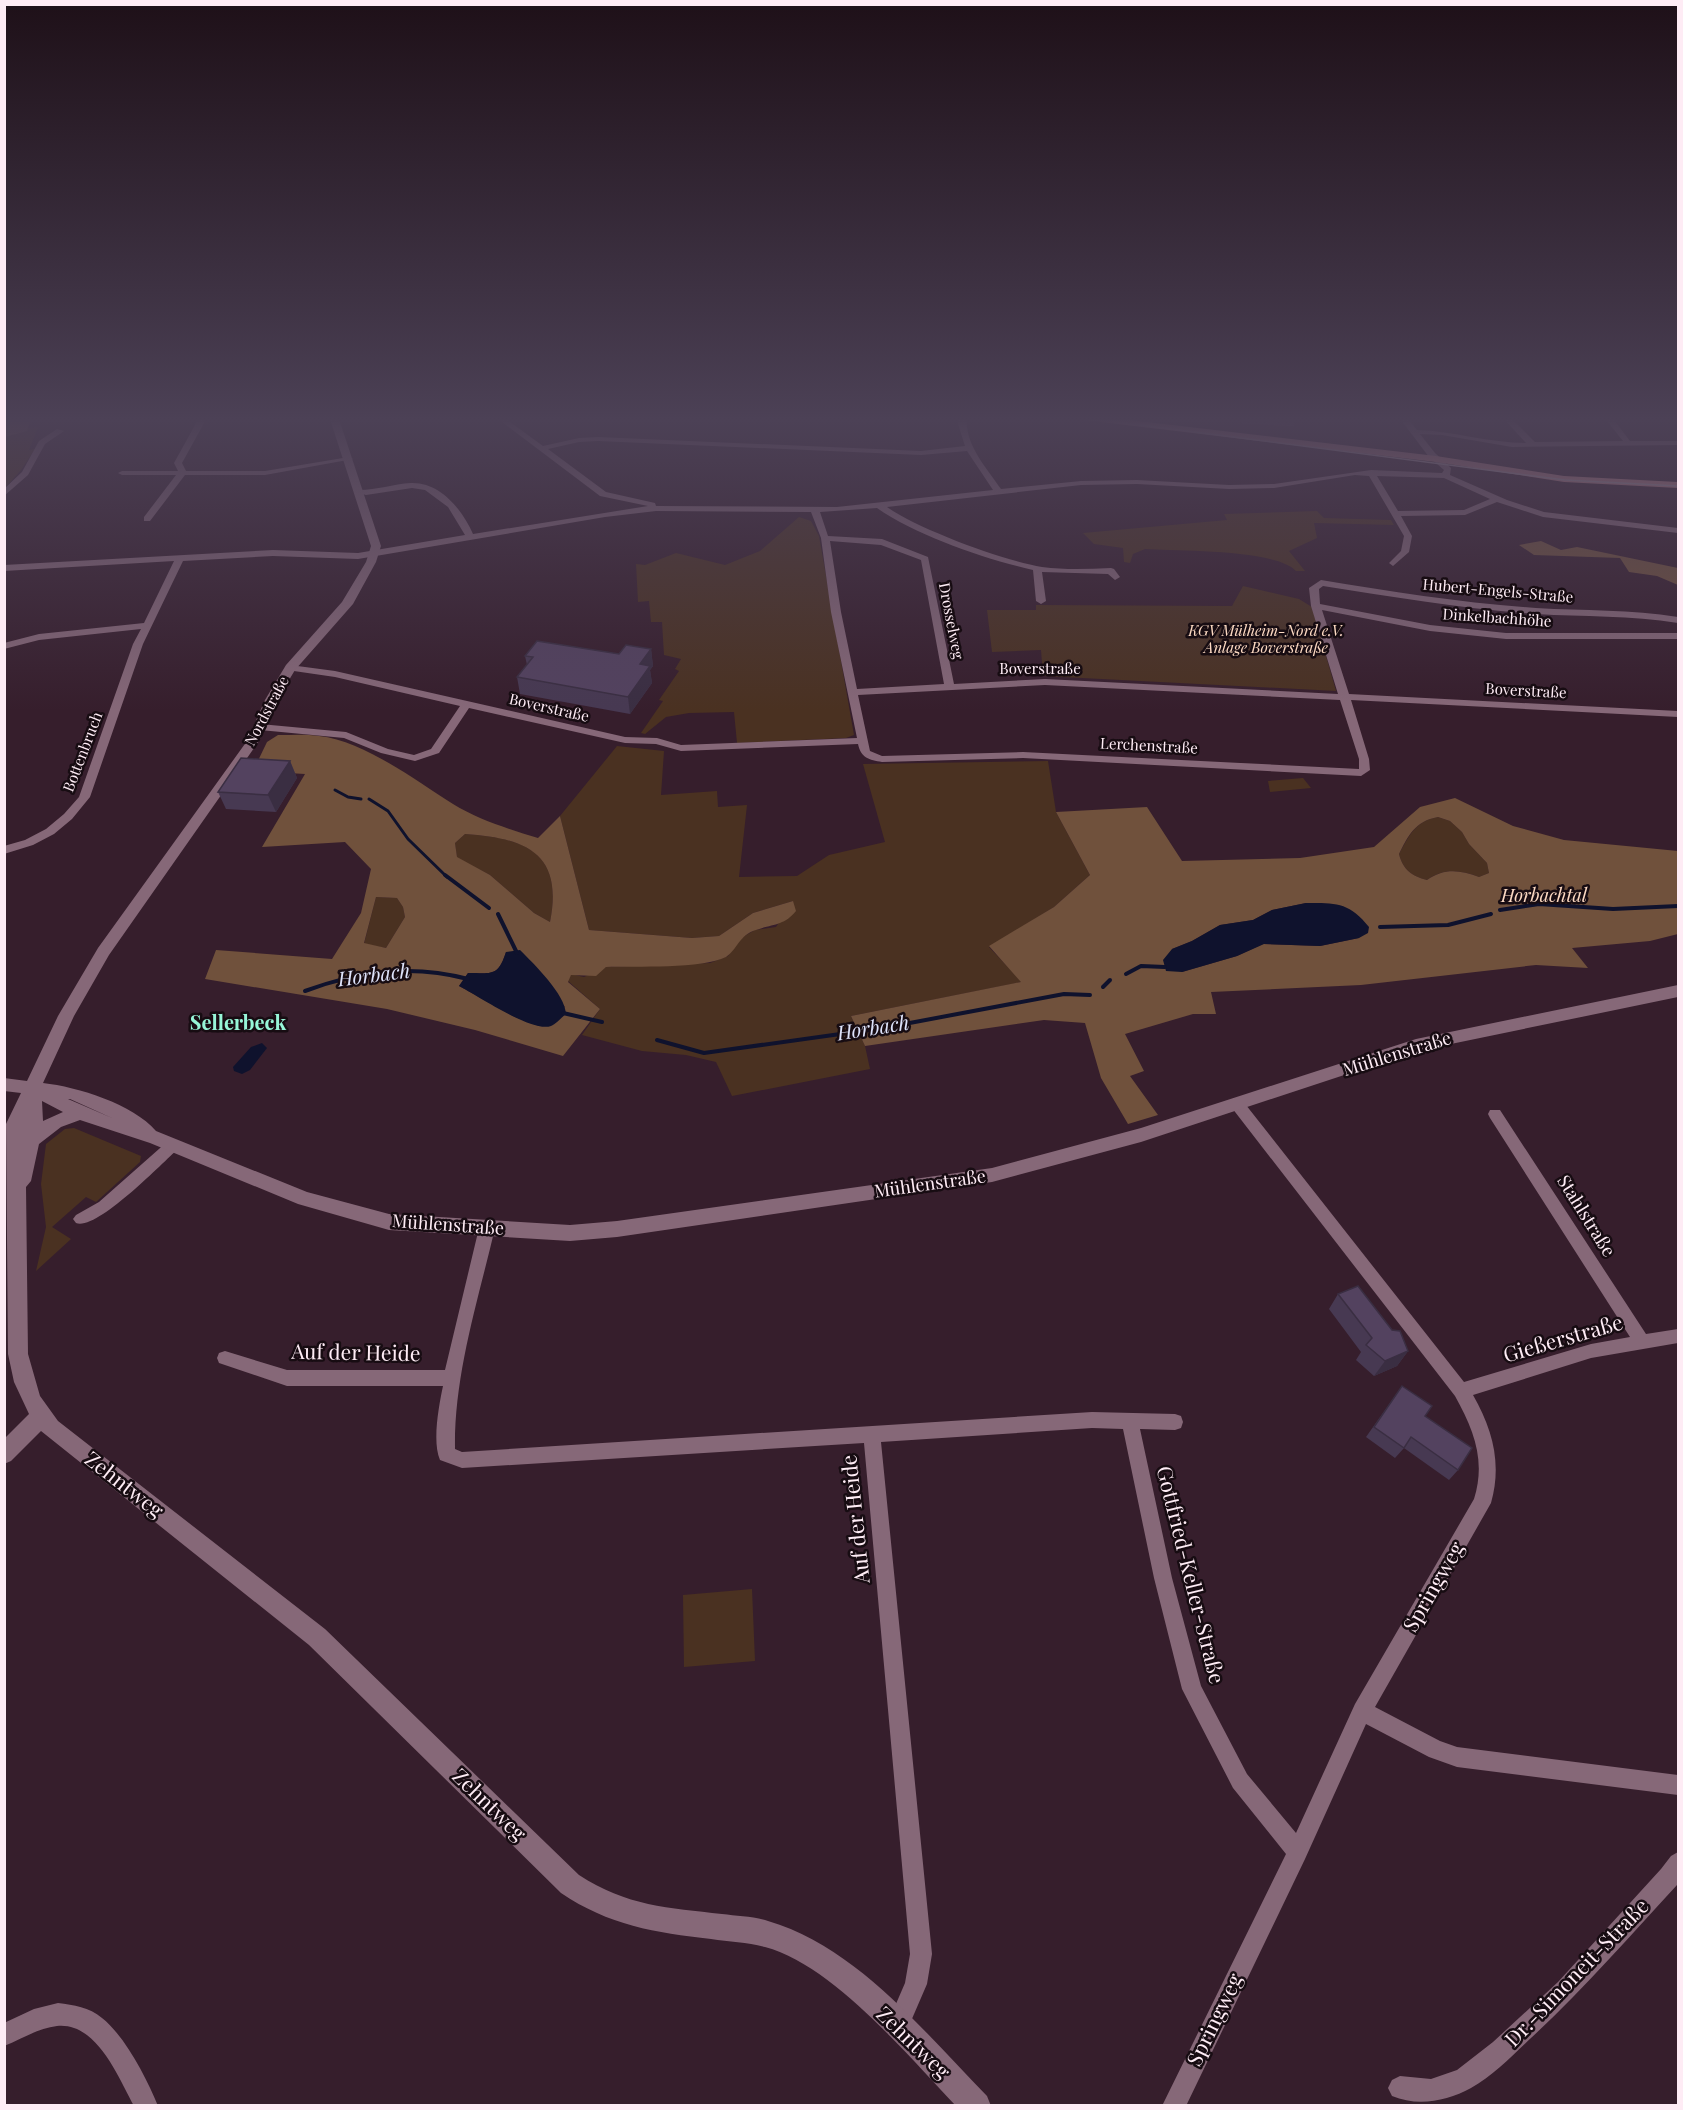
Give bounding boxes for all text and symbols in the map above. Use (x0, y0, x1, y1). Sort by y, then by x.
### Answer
street label: Hubert-Engels-Straße (1422, 573, 1574, 607)
street label: Drosselweg (935, 581, 969, 661)
street label: Dinkelbachhöhe (1442, 603, 1552, 631)
park label: KGV Mülheim-Nord e.V. Anlage Boverstraße (1187, 620, 1344, 657)
street label: Boverstraße (999, 658, 1081, 678)
street label: Nordstraße (239, 672, 293, 749)
street label: Boverstraße (1485, 678, 1567, 702)
street label: Boverstraße (507, 688, 591, 726)
street label: Bottenbruch (58, 709, 107, 794)
street label: Lerchenstraße (1100, 732, 1198, 758)
park label: Horbachtal (1500, 883, 1588, 907)
water label: Horbach (335, 956, 412, 991)
water label: Horbach (834, 1007, 911, 1046)
district label: Sellerbeck (190, 1008, 287, 1035)
street label: Mühlenstraße (1339, 1025, 1454, 1081)
street label: Mühlenstraße (873, 1163, 987, 1203)
street label: Stahlstraße (1552, 1170, 1621, 1261)
street label: Mühlenstraße (391, 1208, 505, 1240)
street label: Gießerstraße (1499, 1307, 1626, 1368)
street label: Auf der Heide (290, 1336, 421, 1366)
street label: Zehntweg (80, 1444, 170, 1523)
street label: Auf der Heide (833, 1454, 875, 1586)
street label: Gottfried-Keller-Straße (1151, 1463, 1233, 1686)
street label: Springweg (1395, 1536, 1469, 1636)
street label: Zehntweg (447, 1761, 534, 1846)
street label: Dr.-Simoneit-Straße (1497, 1891, 1654, 2052)
street label: Springweg (1179, 1968, 1248, 2070)
street label: Zehntweg (871, 1999, 958, 2084)

